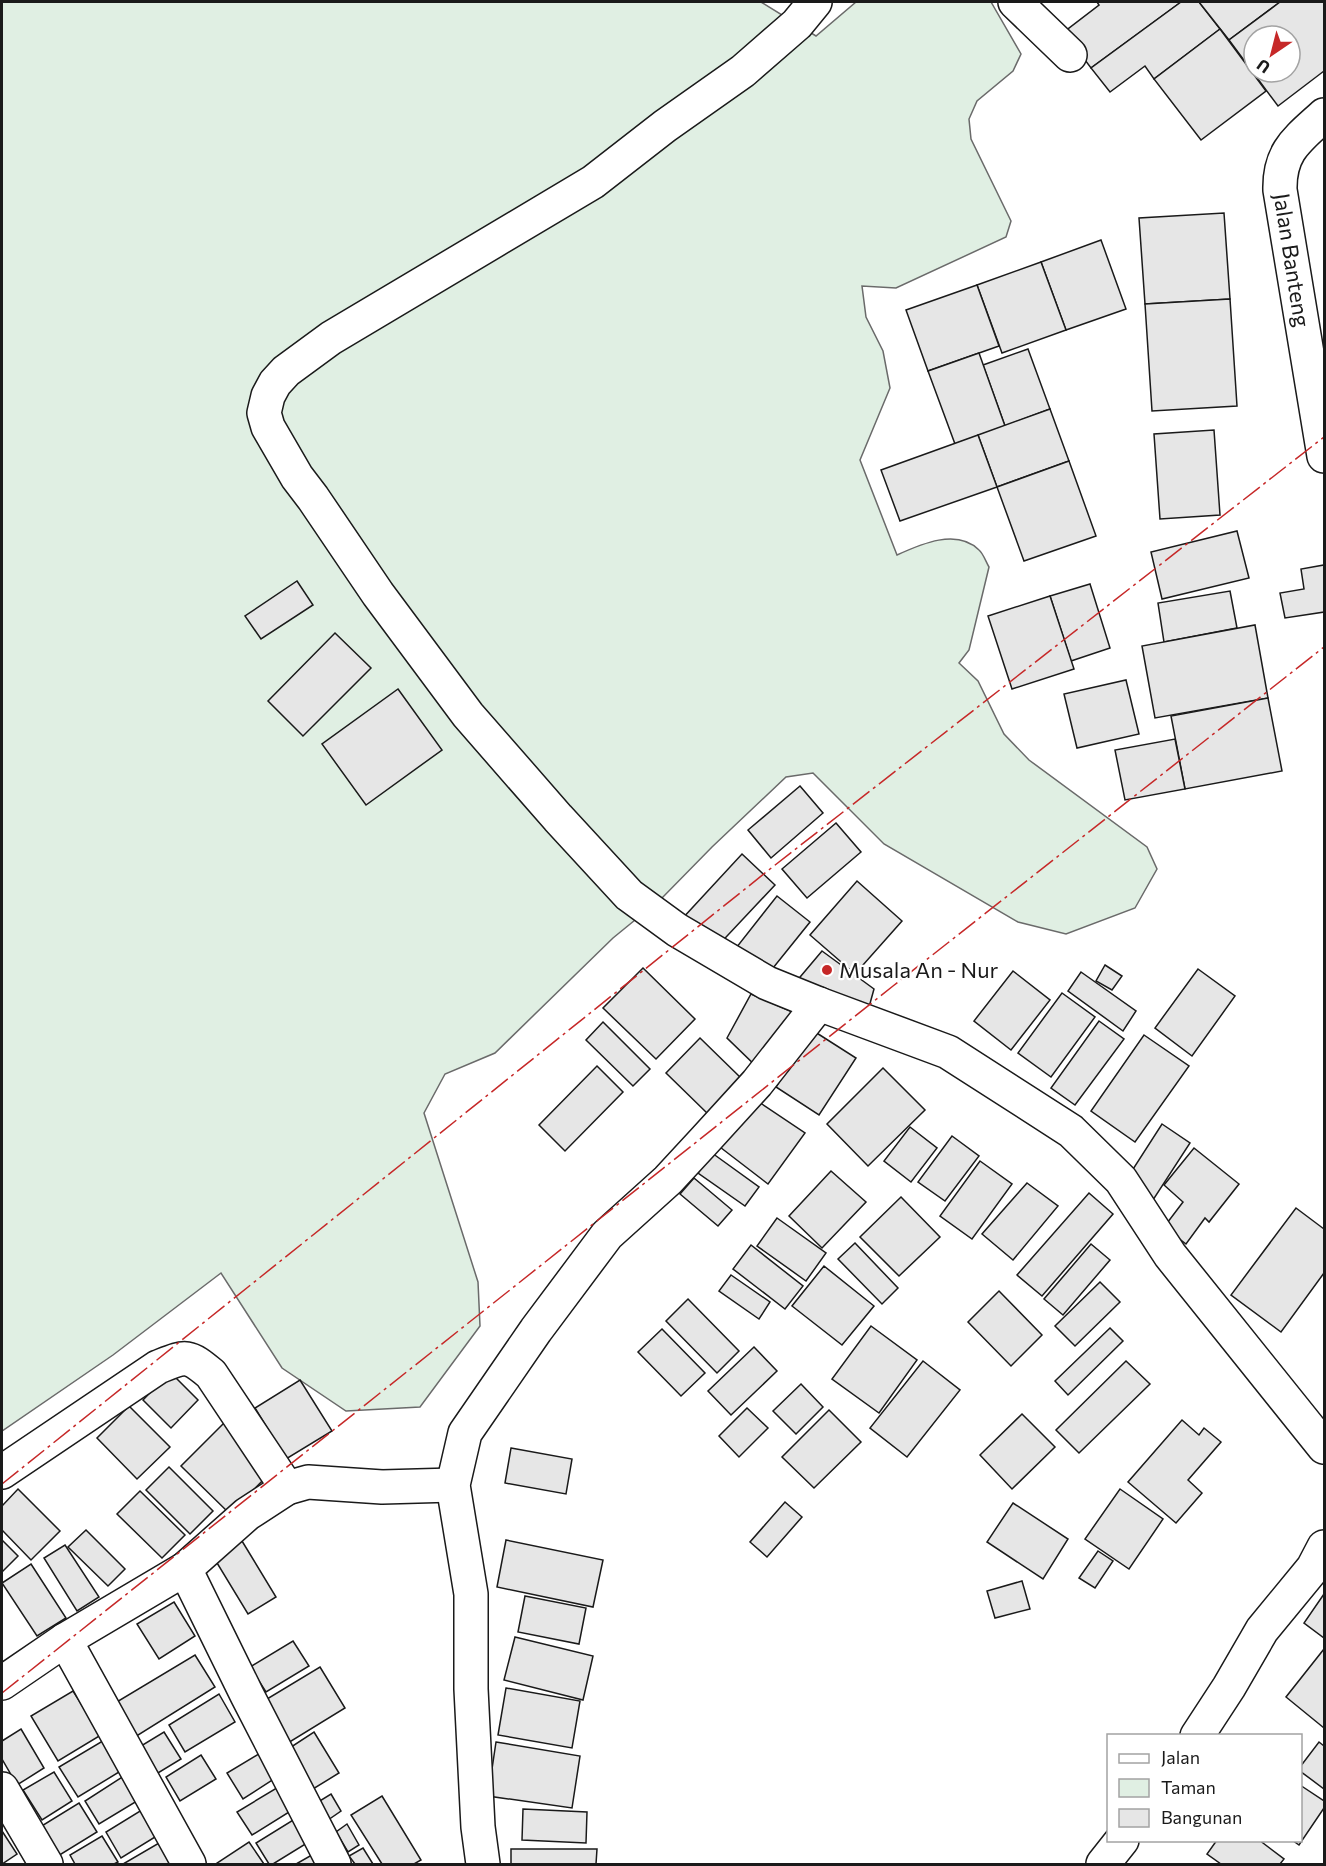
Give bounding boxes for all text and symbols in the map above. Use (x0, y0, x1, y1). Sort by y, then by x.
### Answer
north arrow (1242, 24, 1302, 84)
text: U (1253, 56, 1273, 78)
street label: Jalan Banteng (1269, 191, 1316, 329)
place label: Musala An - Nur (839, 956, 998, 983)
marker: Musala An - Nur (820, 963, 834, 977)
legend (1107, 1734, 1302, 1842)
text: Jalan (1161, 1746, 1200, 1768)
text: Taman (1161, 1776, 1216, 1798)
text: Bangunan (1161, 1806, 1242, 1828)

